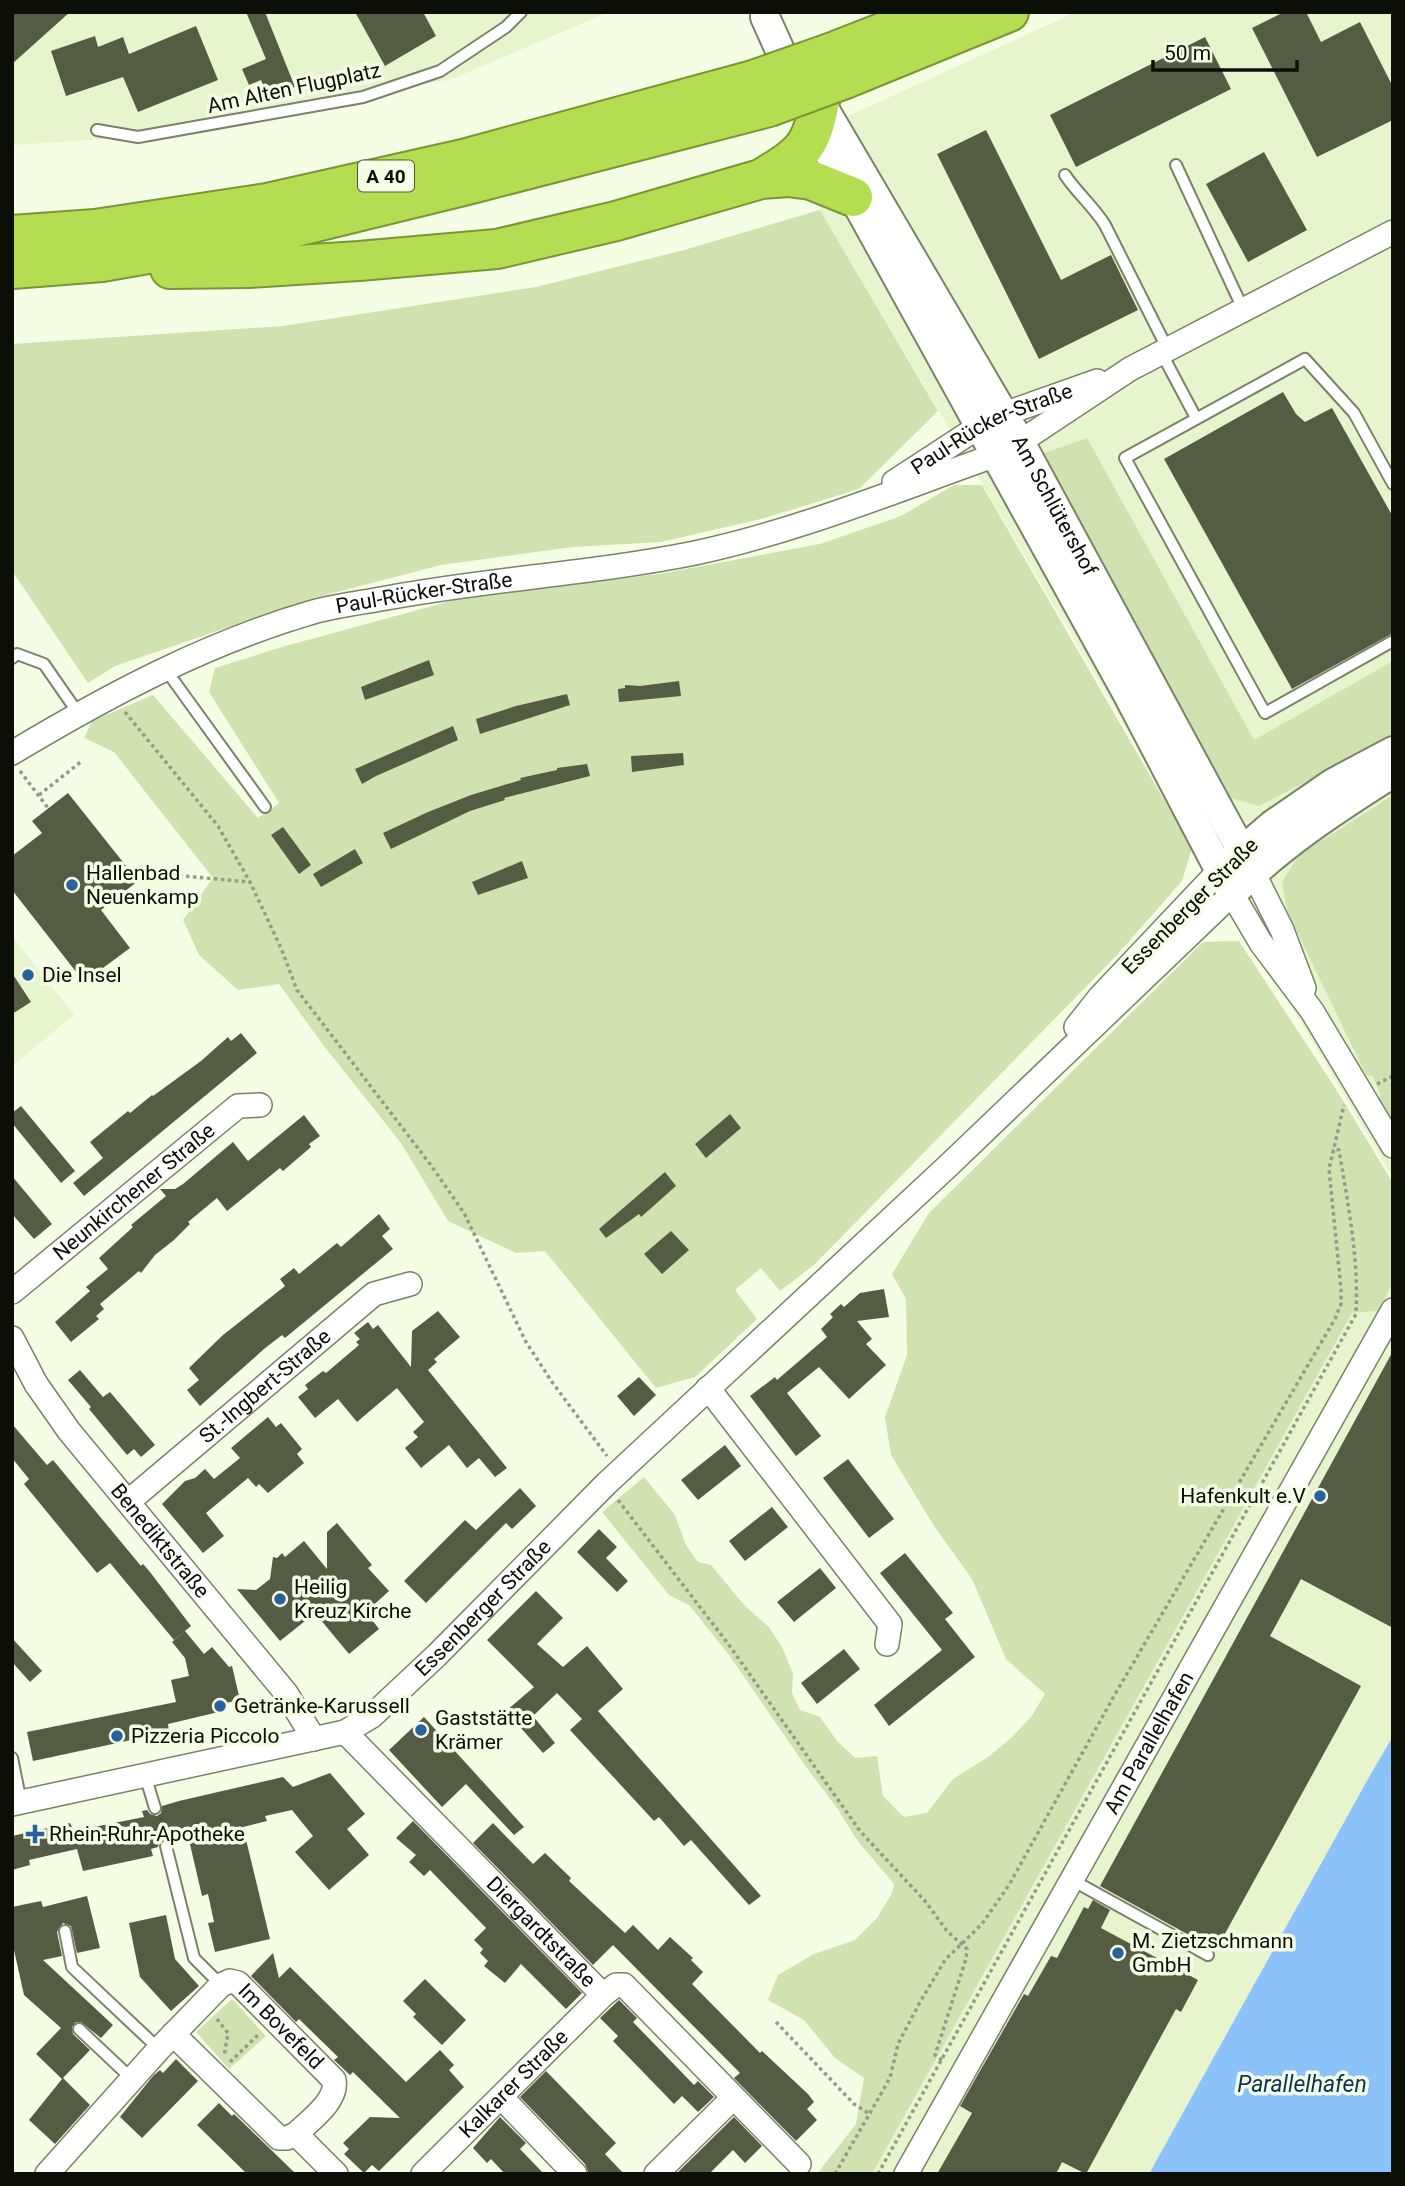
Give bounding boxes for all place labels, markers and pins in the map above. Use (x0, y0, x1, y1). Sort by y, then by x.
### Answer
place label: Hallenbad Neuenkamp (86, 861, 199, 909)
marker: Hallenbad Neuenkamp (64, 877, 80, 893)
place label: Die Insel (42, 963, 122, 987)
marker: Die Insel (20, 967, 36, 983)
place label: Hafenkult e.V (1180, 1484, 1307, 1508)
marker: Hafenkult e.V (1312, 1488, 1328, 1504)
place label: Heilig Kreuz Kirche (294, 1575, 411, 1623)
marker: Heilig Kreuz Kirche (272, 1591, 288, 1607)
place label: Getränke-Karussell (234, 1694, 410, 1718)
marker: Getränke-Karussell (212, 1698, 228, 1714)
place label: Gaststätte Krämer (435, 1706, 532, 1754)
marker: Gaststätte Krämer (413, 1722, 429, 1738)
place label: Pizzeria Piccolo (131, 1724, 279, 1748)
marker: Pizzeria Piccolo (109, 1728, 125, 1744)
place label: Rhein-Ruhr-Apotheke (49, 1822, 245, 1846)
marker: Rhein-Ruhr-Apotheke (27, 1826, 43, 1842)
place label: M. Zietzschmann GmbH (1132, 1929, 1294, 1977)
marker: M. Zietzschmann GmbH (1110, 1945, 1126, 1961)

